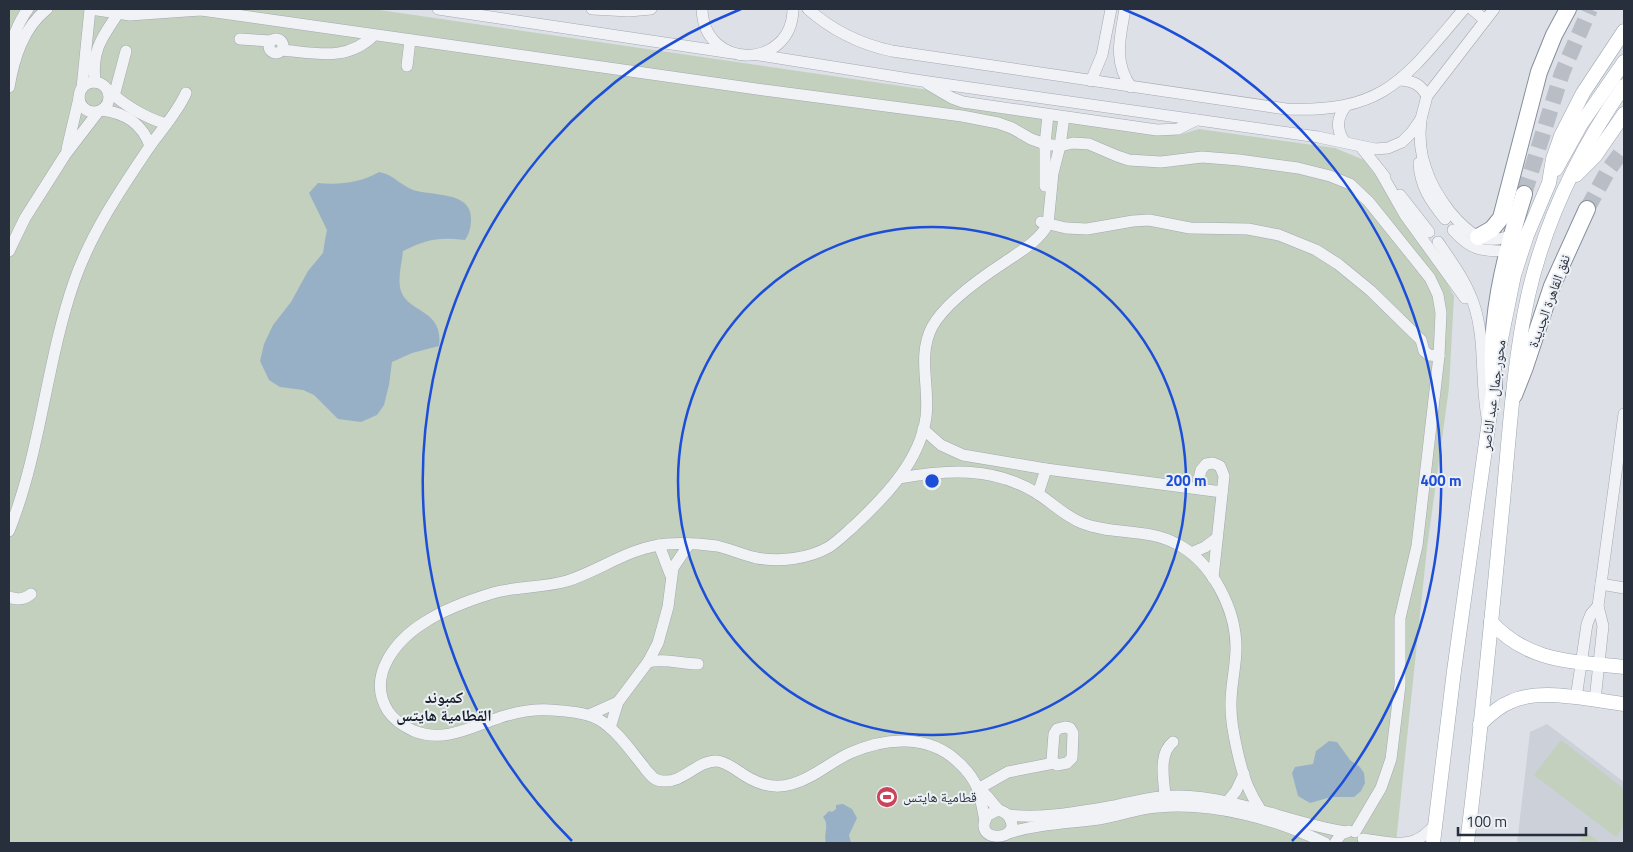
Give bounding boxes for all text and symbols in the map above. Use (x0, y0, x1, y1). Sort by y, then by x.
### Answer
street label: نفق القاهرة الجديدة (1522, 251, 1575, 350)
street label: محور جمال عبد الناصر (1474, 338, 1511, 453)
text: 200 m (1165, 469, 1207, 492)
text: 400 m (1420, 469, 1462, 492)
centre of rings (923, 472, 941, 490)
district label: كمبوند القطامية هايتس (396, 685, 492, 727)
sports icon: قطامية هايتس (875, 785, 899, 809)
place label: قطامية هايتس (903, 786, 977, 807)
scale bar (1458, 804, 1586, 836)
text: 100 m (1466, 810, 1507, 833)

